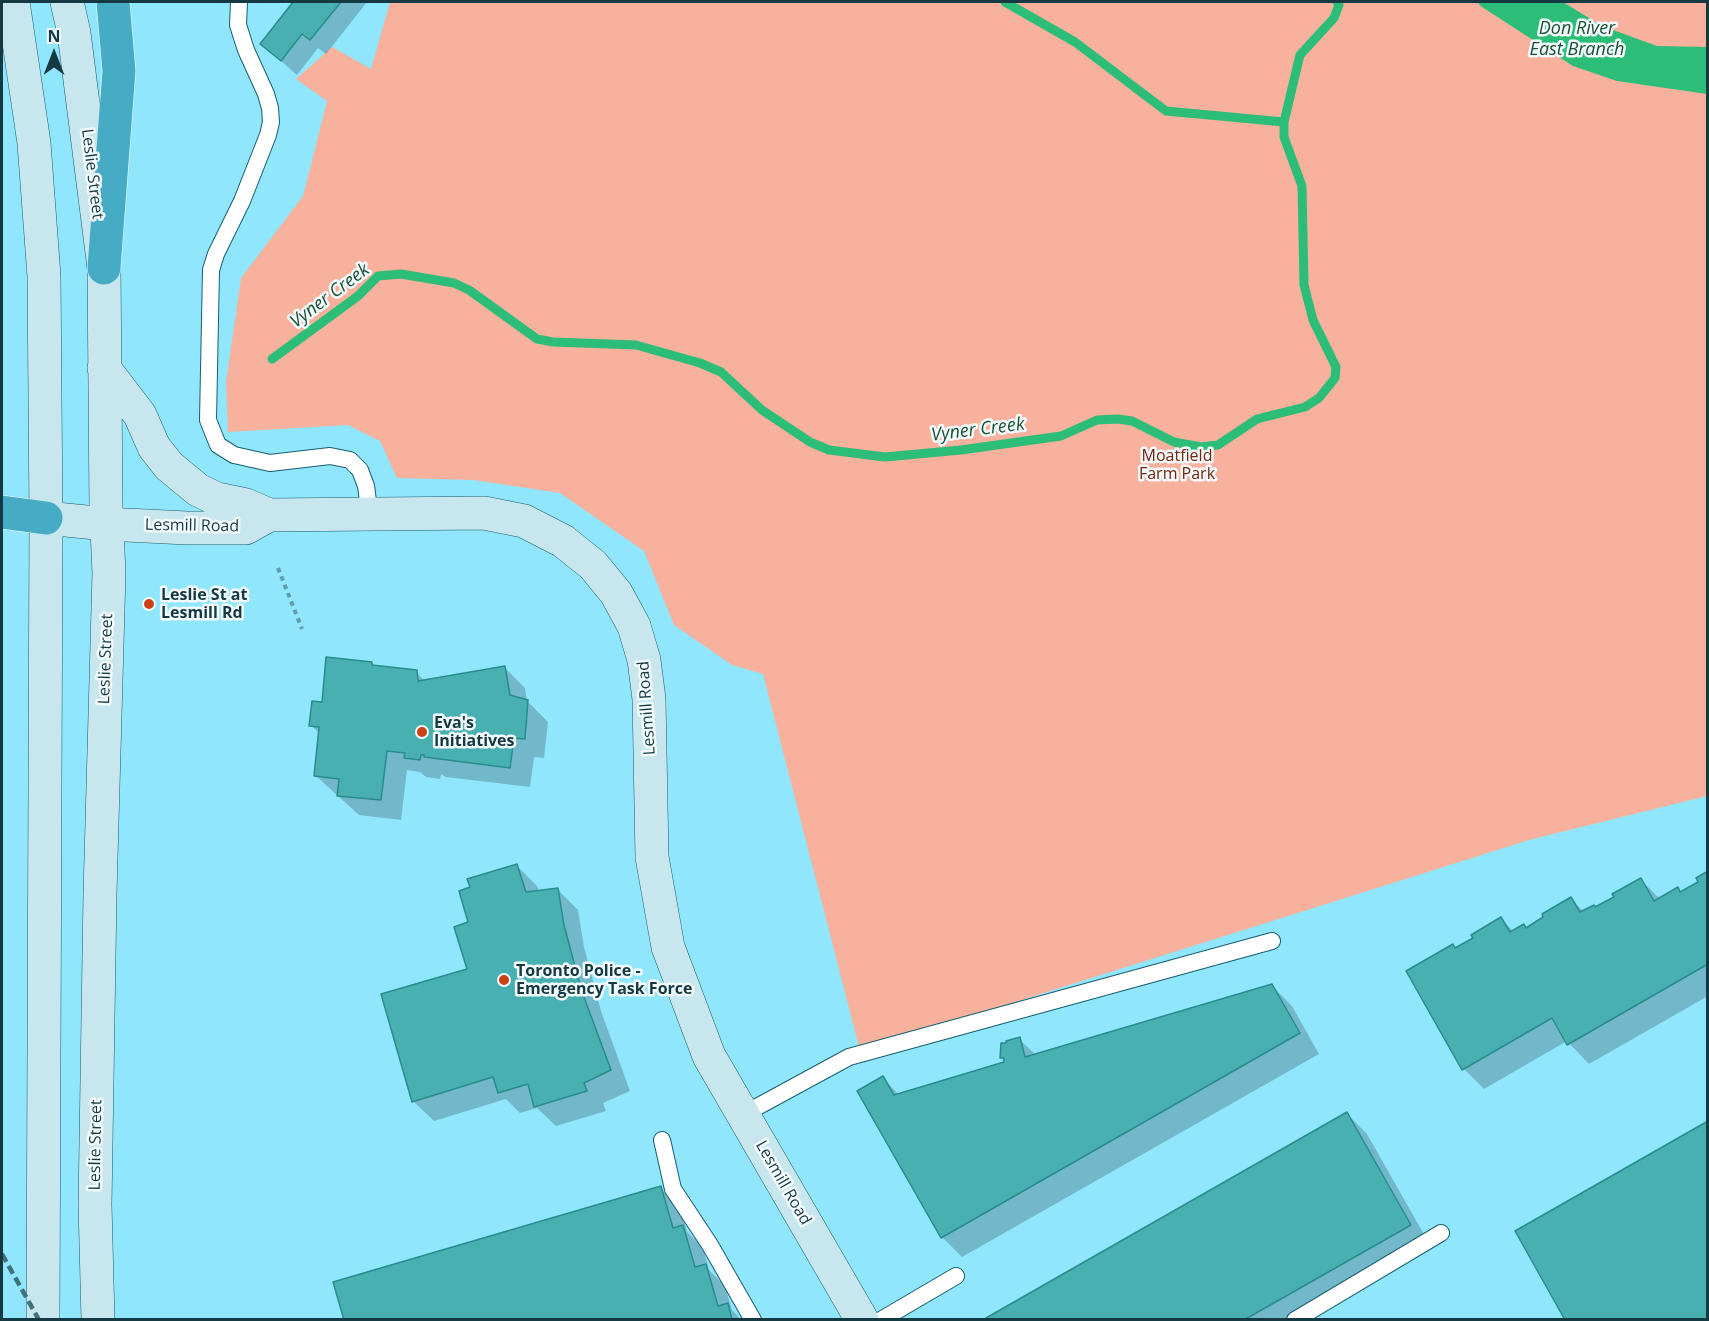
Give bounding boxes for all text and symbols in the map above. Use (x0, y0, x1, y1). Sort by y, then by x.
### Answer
water label: Don River East Branch (1530, 18, 1624, 60)
north arrow (24, 24, 84, 84)
text: N (47, 25, 61, 47)
street label: Leslie Street (77, 128, 107, 220)
water label: Vyner Creek (286, 259, 374, 333)
water label: Vyner Creek (930, 414, 1026, 446)
park label: Moatfield Farm Park (1139, 446, 1215, 484)
street label: Lesmill Road (145, 516, 239, 536)
place label: Leslie St at Lesmill Rd (161, 585, 247, 623)
marker: Leslie St at Lesmill Rd (142, 597, 156, 611)
street label: Leslie Street (95, 613, 117, 705)
street label: Lesmill Road (634, 660, 660, 756)
place label: Eva's Initiatives (434, 713, 515, 751)
marker: Eva's Initiatives (415, 725, 429, 739)
place label: Toronto Police - Emergency Task Force (516, 961, 692, 999)
marker: Toronto Police - Emergency Task Force (497, 973, 511, 987)
street label: Leslie Street (86, 1099, 106, 1191)
street label: Lesmill Road (751, 1137, 815, 1229)

